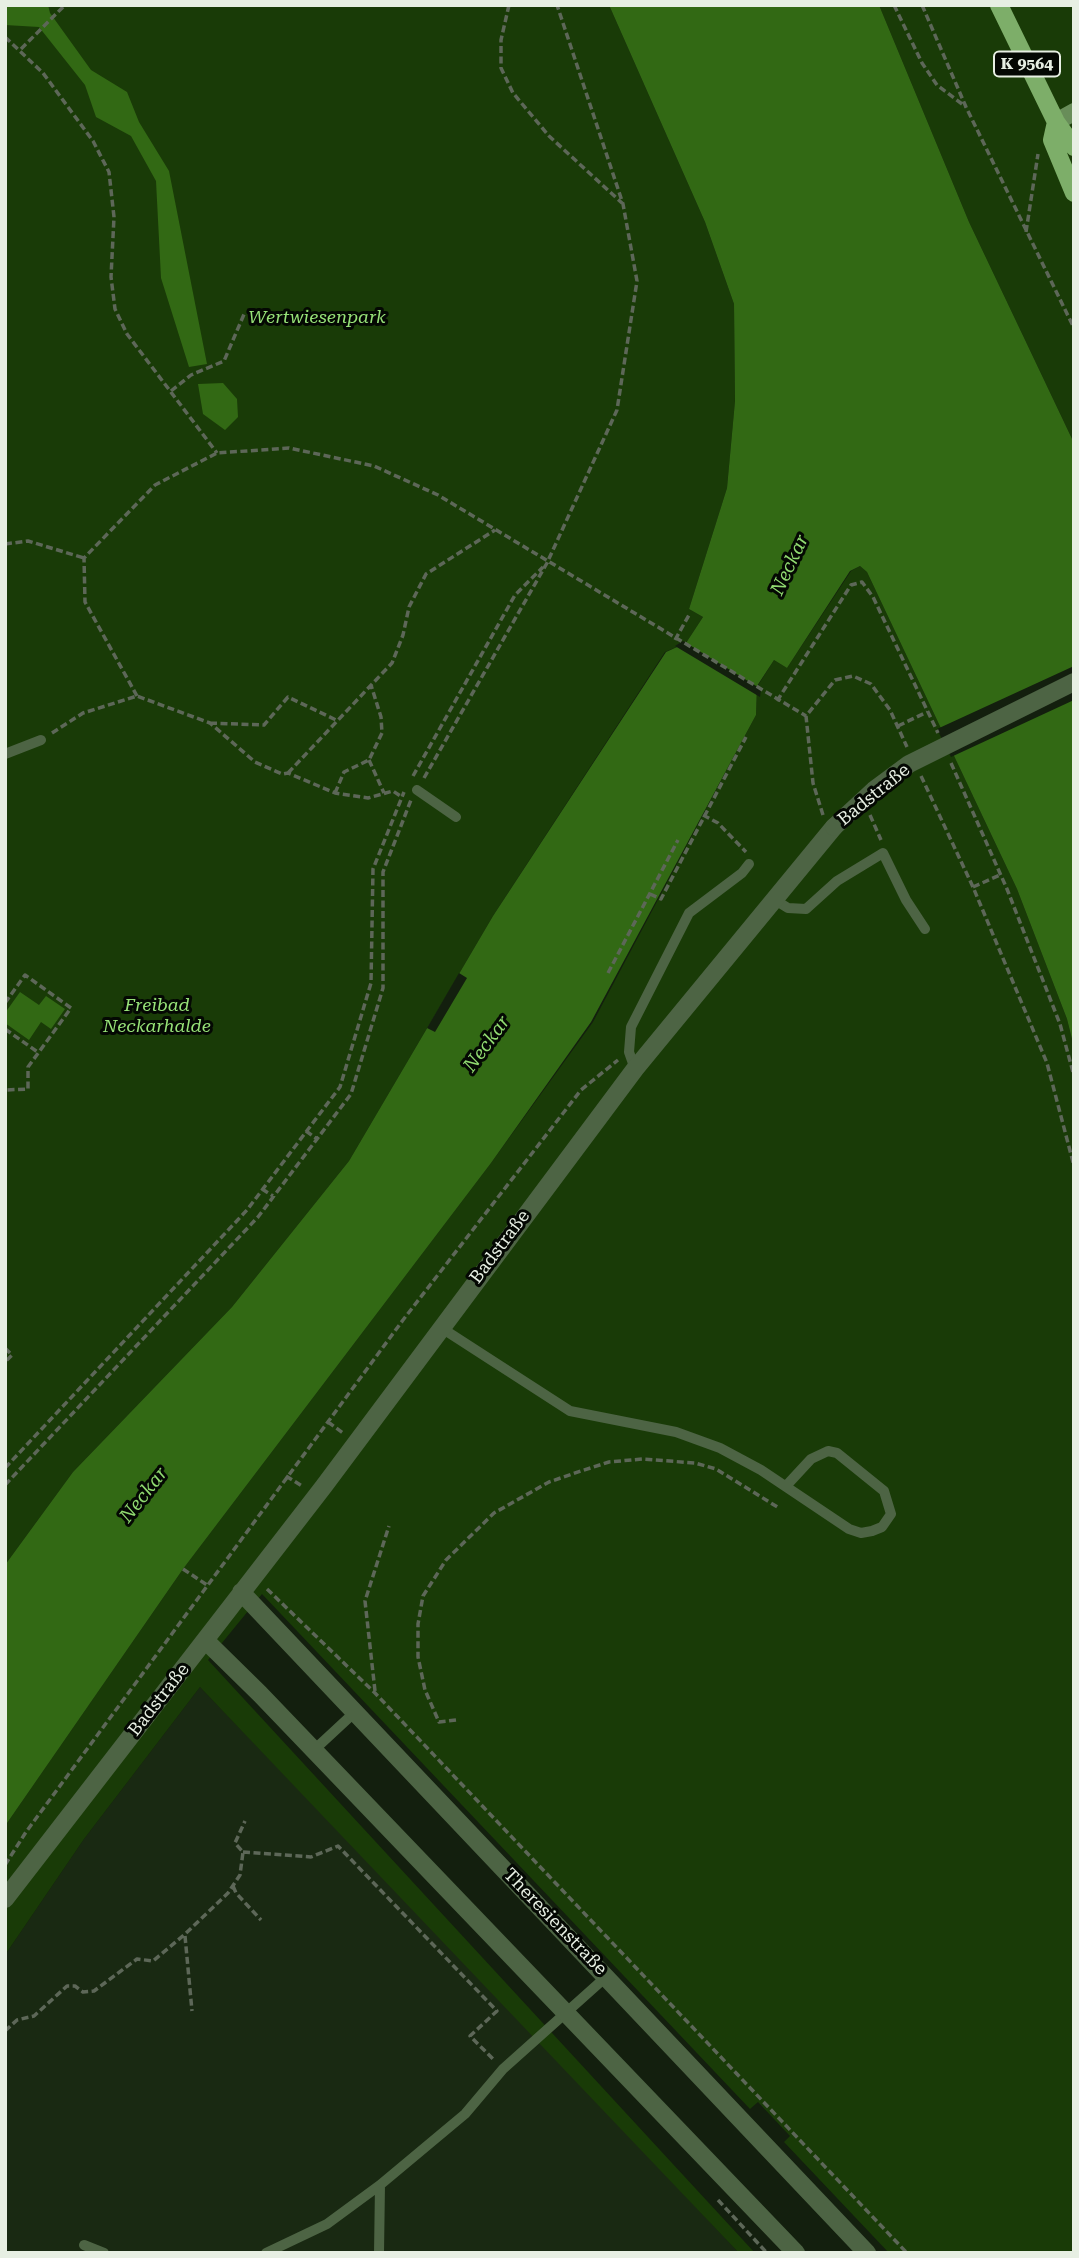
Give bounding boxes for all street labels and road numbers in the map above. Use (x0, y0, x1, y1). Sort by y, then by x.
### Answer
road number: K 9564 (994, 52, 1060, 76)
street label: Badstraße (834, 759, 914, 831)
street label: Badstraße (465, 1206, 535, 1288)
street label: Badstraße (124, 1659, 194, 1741)
street label: Theresienstraße (499, 1864, 611, 1980)

